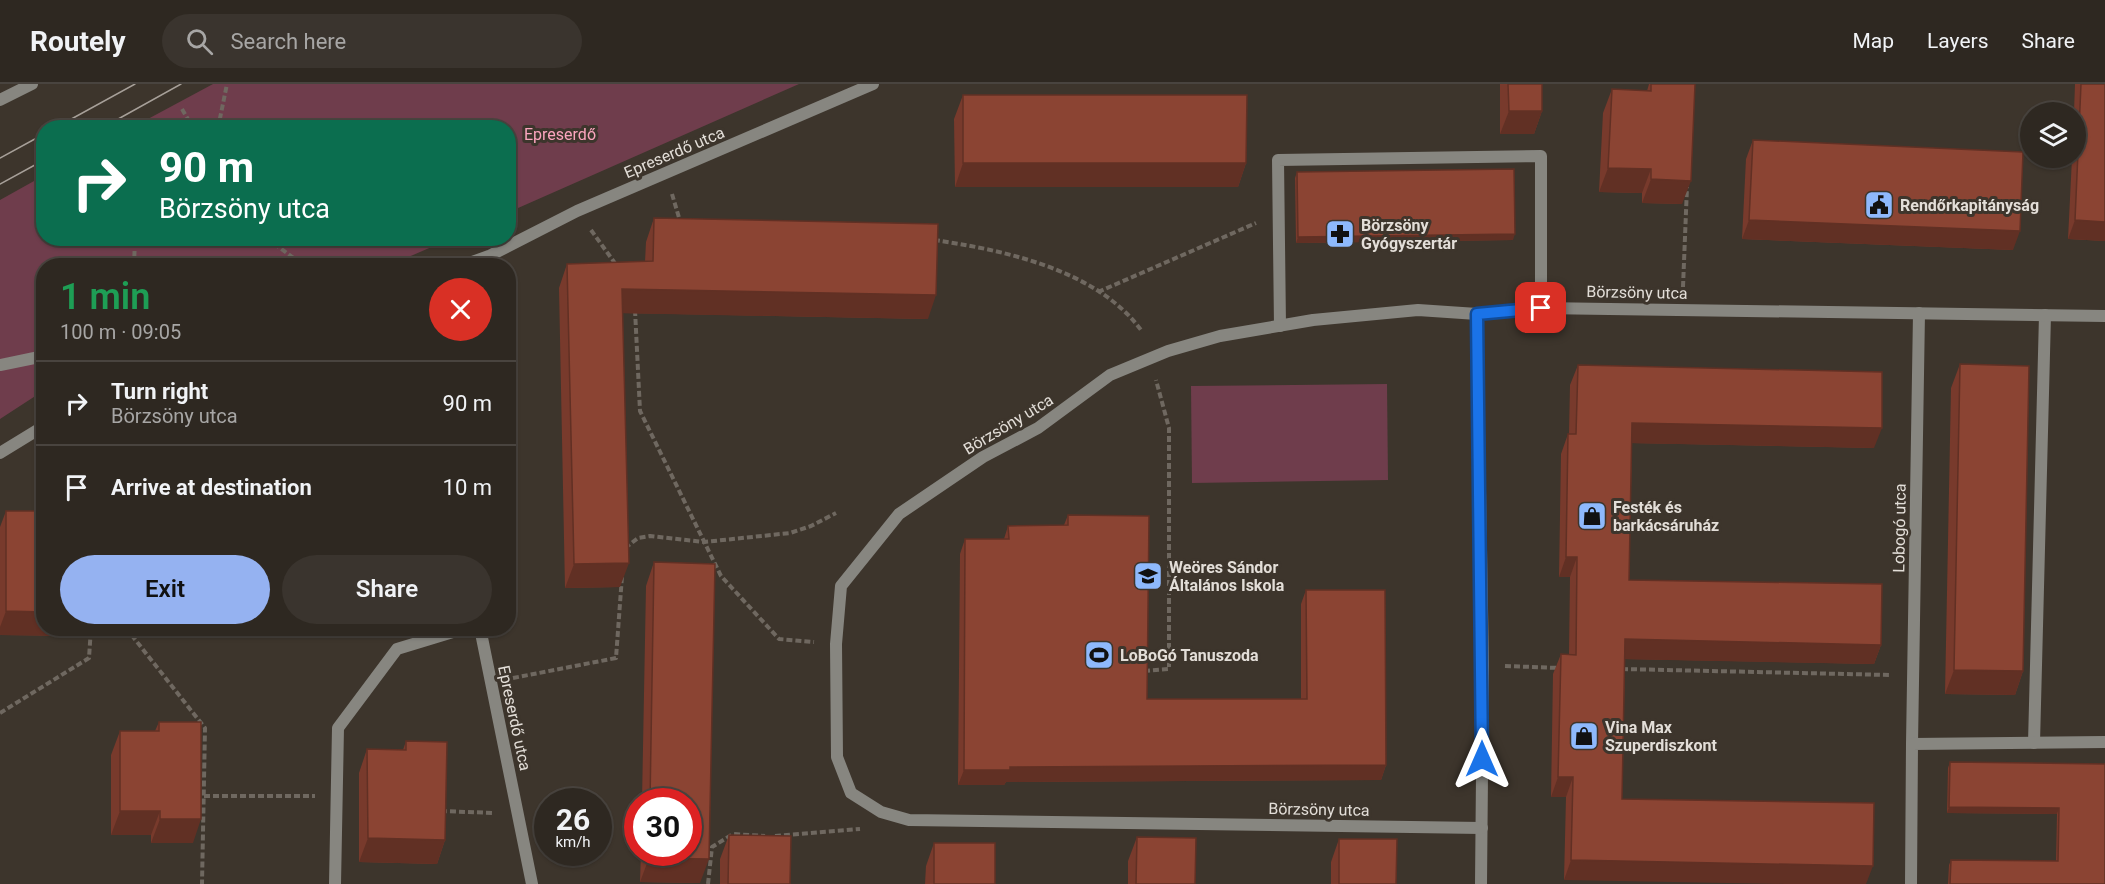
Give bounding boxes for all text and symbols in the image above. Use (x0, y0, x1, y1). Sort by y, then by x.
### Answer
search box (162, 14, 582, 68)
text: Routely (30, 25, 126, 58)
icon: search (183, 25, 216, 58)
text: Search here (231, 29, 346, 54)
text: Map (1852, 29, 1894, 53)
text: Layers (1927, 29, 1988, 53)
text: Share (2021, 29, 2075, 53)
map controls (2020, 102, 2086, 168)
button: layers (2020, 102, 2086, 168)
street label: Epreserdő utca (621, 123, 727, 182)
park label: Epreserdő (524, 125, 596, 144)
text: 90 m (159, 143, 254, 192)
icon: right (60, 144, 138, 222)
public building icon: Rendőrkapitányság (1863, 189, 1895, 221)
text: Börzsöny utca (159, 193, 330, 225)
place label: Rendőrkapitányság (1900, 196, 2039, 215)
place label: Börzsöny Gyógyszertár (1361, 216, 1457, 253)
pharmacy icon: Börzsöny Gyógyszertár (1324, 218, 1356, 250)
text: 1 min (60, 276, 150, 318)
button: close (429, 278, 492, 341)
pin (1515, 282, 1566, 333)
street label: Börzsöny utca (1586, 282, 1688, 303)
icon: arrive (1524, 291, 1557, 324)
text: 100 m · 09:05 (60, 320, 181, 344)
text: Turn right (111, 379, 208, 404)
icon: right (60, 387, 93, 420)
street label: Börzsöny utca (960, 390, 1057, 459)
text: 90 m (443, 391, 492, 416)
text: Börzsöny utca (111, 404, 238, 428)
icon: arrive (60, 471, 93, 504)
text: Arrive at destination (111, 475, 312, 500)
text: 10 m (443, 475, 492, 500)
street label: Lobogó utca (1889, 483, 1910, 573)
place label: Festék és barkácsáruház (1613, 498, 1719, 535)
shop icon: Festék és barkácsáruház (1576, 500, 1608, 532)
button: Exit (60, 555, 270, 624)
button: Share (282, 555, 492, 624)
place label: Weöres Sándor Általános Iskola (1169, 558, 1285, 595)
school or university icon: Weöres Sándor Általános Iskola (1132, 560, 1164, 592)
sports icon: LoBoGó Tanuszoda (1083, 639, 1115, 671)
place label: LoBoGó Tanuszoda (1120, 646, 1259, 665)
street label: Epreserdő utca (494, 664, 535, 772)
place label: Vina Max Szuperdiszkont (1605, 718, 1717, 755)
shop icon: Vina Max Szuperdiszkont (1568, 720, 1600, 752)
position arrow (1450, 727, 1514, 791)
speed limit sign: 30 (624, 788, 702, 866)
street label: Börzsöny utca (1268, 799, 1370, 820)
text: 26 (556, 802, 590, 837)
text: km/h (555, 833, 591, 851)

